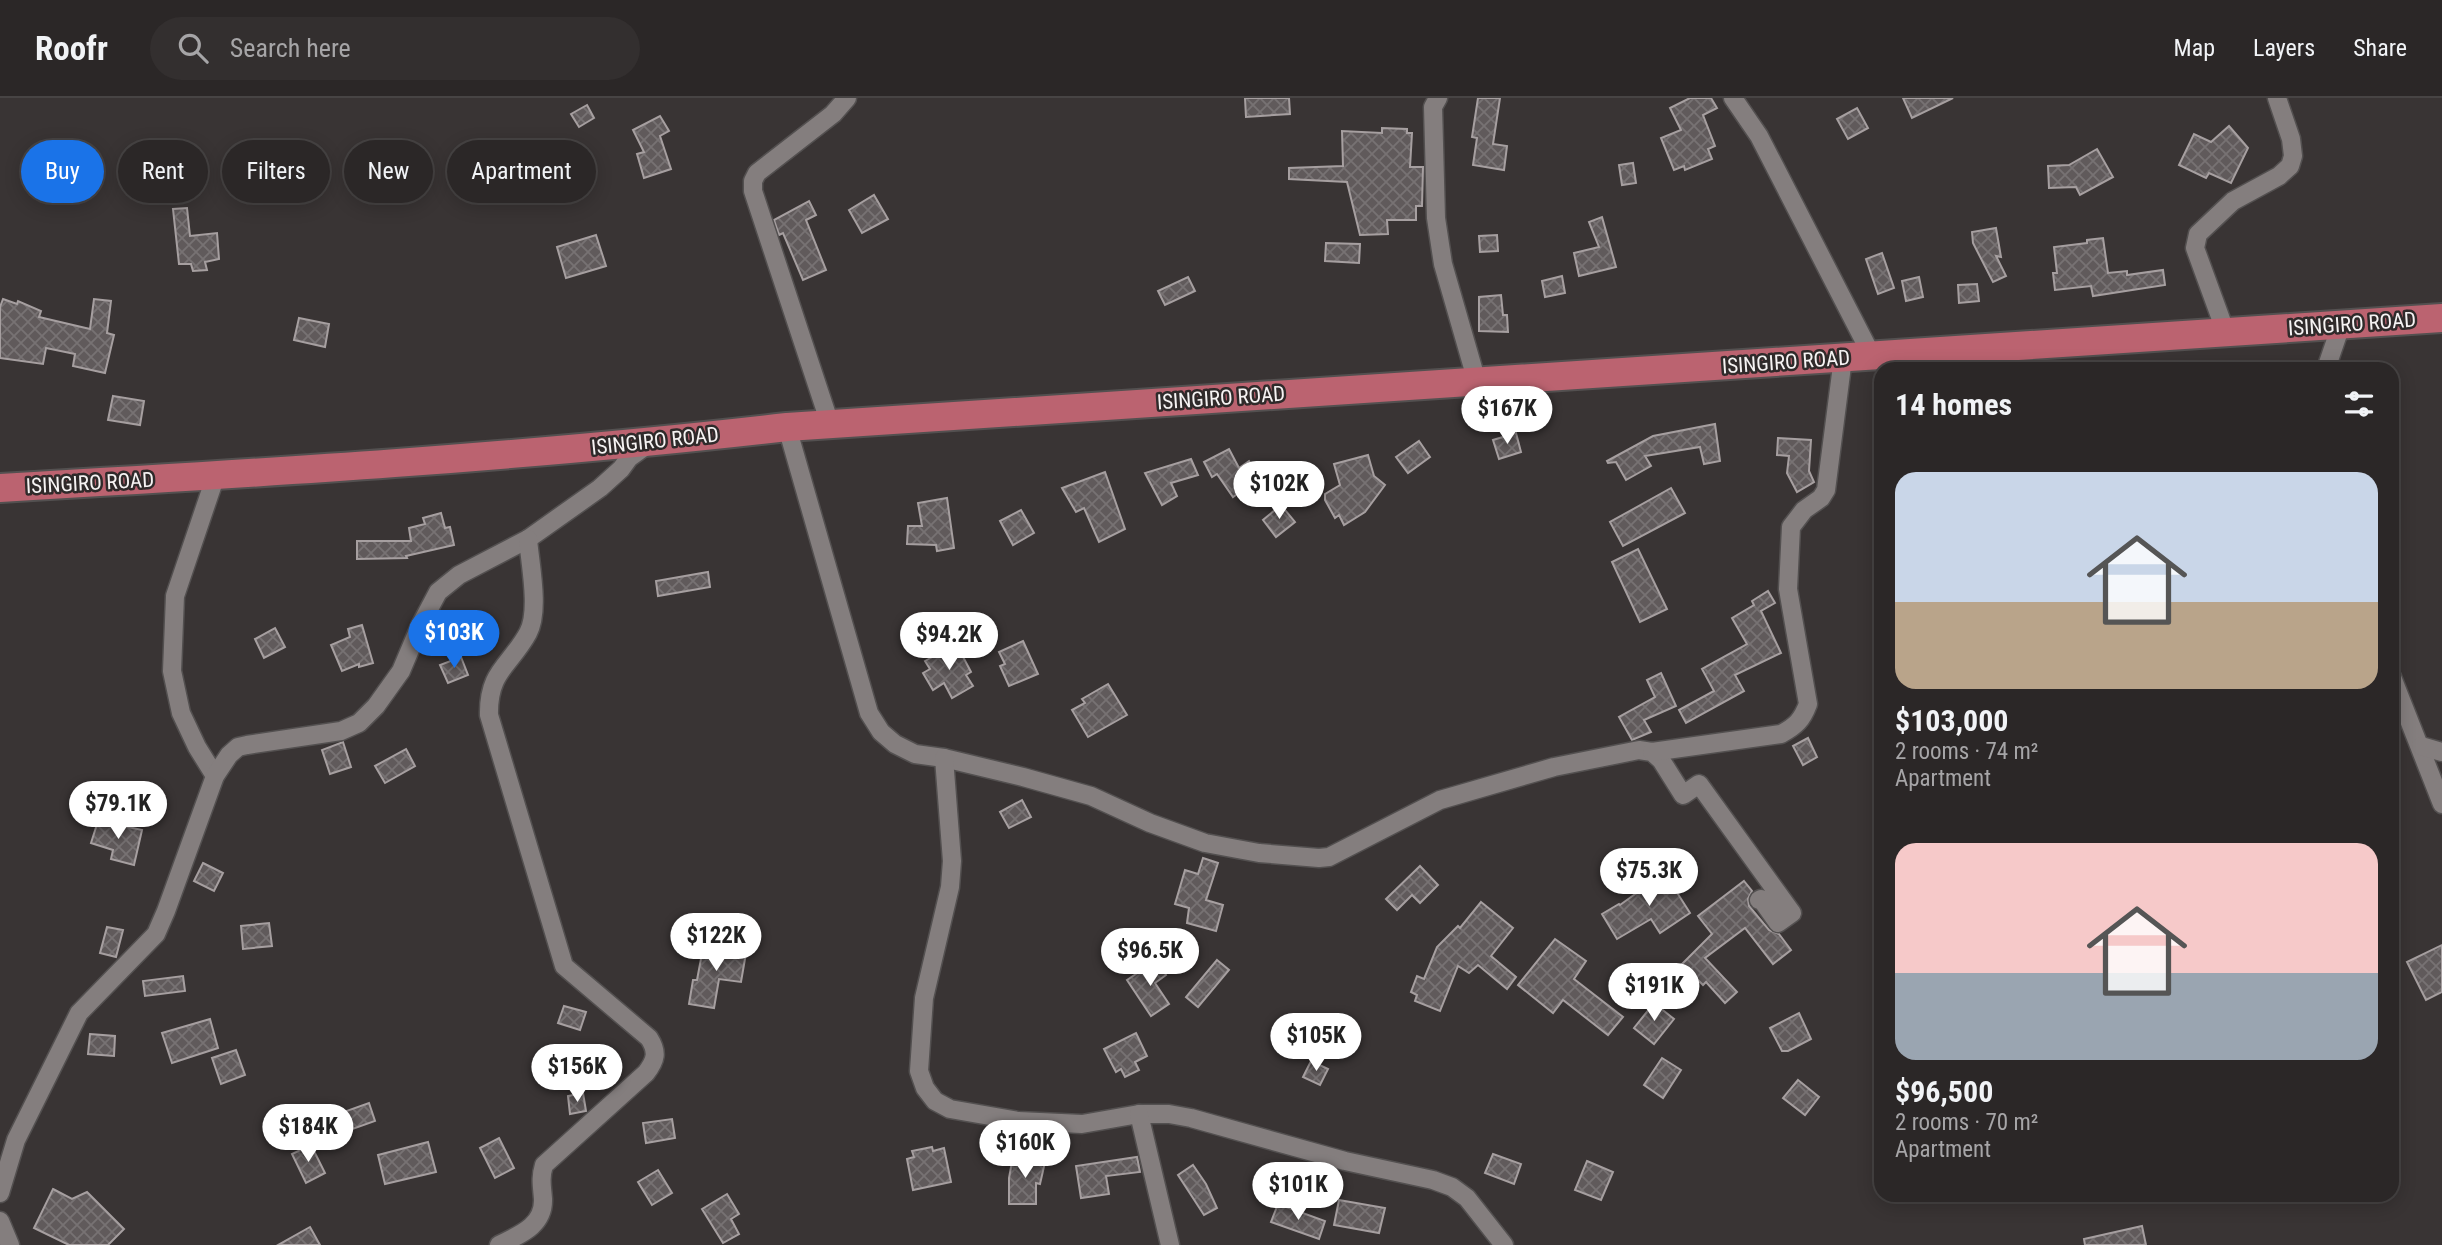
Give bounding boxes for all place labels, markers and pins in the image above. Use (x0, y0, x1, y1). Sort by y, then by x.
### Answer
pin: $167K (1458, 386, 1556, 446)
pin: $102K (1230, 462, 1328, 521)
pin: $103K (405, 610, 503, 670)
pin: $94.2K (892, 612, 1006, 672)
pin: $79.1K (61, 782, 175, 841)
pin: $75.3K (1592, 848, 1706, 908)
pin: $122K (667, 914, 765, 973)
pin: $96.5K (1093, 928, 1207, 988)
pin: $191K (1605, 964, 1703, 1023)
pin: $105K (1267, 1014, 1365, 1073)
pin: $156K (528, 1044, 626, 1104)
pin: $184K (259, 1104, 357, 1164)
pin: $160K (976, 1121, 1074, 1180)
pin: $101K (1249, 1162, 1347, 1222)

